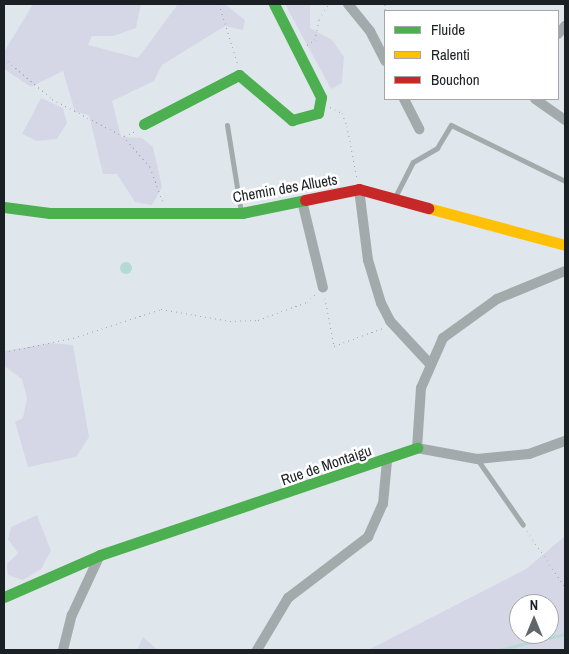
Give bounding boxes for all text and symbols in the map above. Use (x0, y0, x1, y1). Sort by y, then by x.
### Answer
legend (384, 10, 559, 100)
text: Fluide (431, 19, 465, 40)
text: Ralenti (431, 44, 470, 65)
text: Bouchon (431, 69, 480, 90)
street label: Chemin des Alluets (231, 170, 339, 206)
street label: Rue de Montaigu (278, 441, 374, 489)
north arrow (509, 594, 559, 644)
text: N (530, 596, 538, 614)

